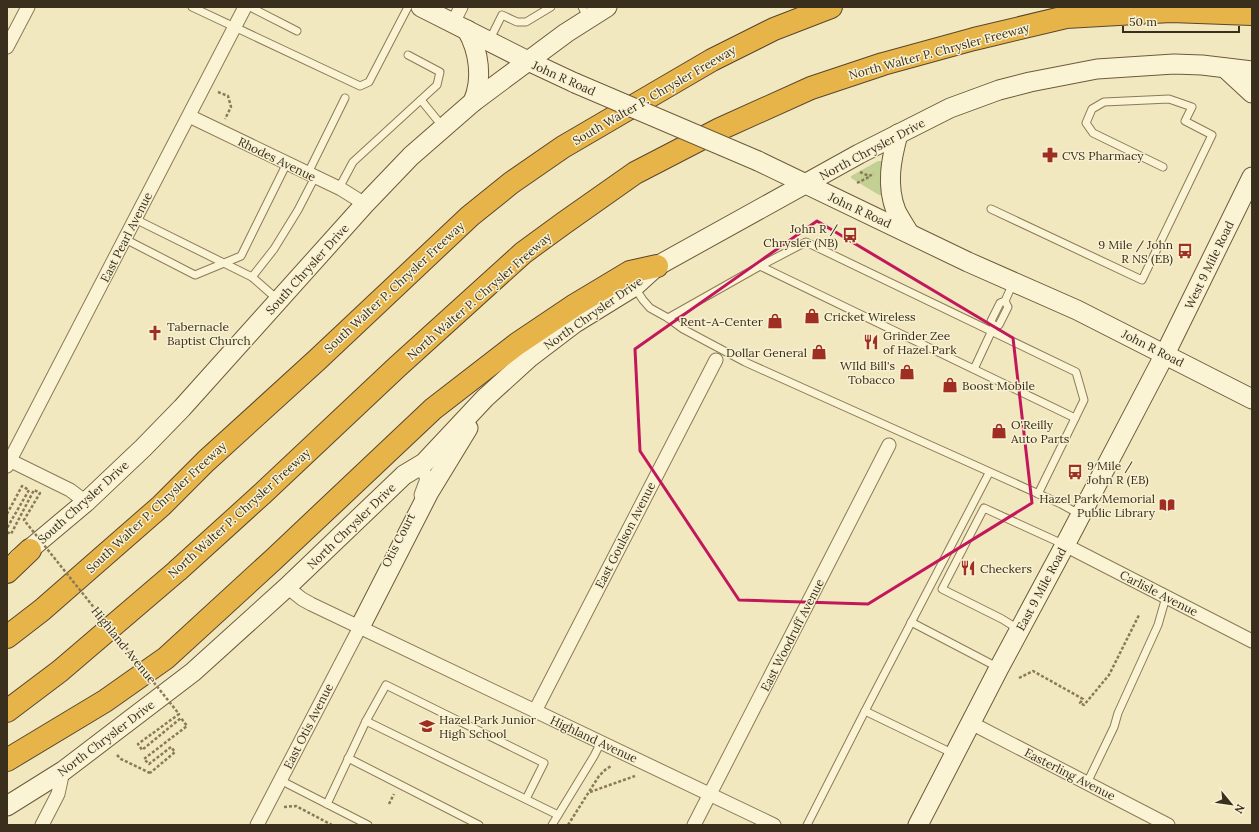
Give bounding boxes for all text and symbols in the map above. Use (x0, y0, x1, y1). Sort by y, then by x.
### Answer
scale bar (1123, 8, 1239, 34)
text: 50 m (1129, 14, 1157, 29)
street label: North Walter P. Chrysler Freeway (847, 19, 1032, 82)
street label: South Walter P. Chrysler Freeway (570, 42, 739, 148)
street label: John R Road (529, 57, 598, 99)
street label: North Chrysler Drive (817, 115, 928, 183)
street label: Rhodes Avenue (236, 134, 319, 185)
pharmacy icon: CVS Pharmacy (1041, 146, 1059, 164)
place label: CVS Pharmacy (1062, 148, 1144, 163)
street label: John R Road (825, 188, 894, 231)
street label: East Pearl Avenue (97, 189, 155, 285)
street label: South Walter P. Chrysler Freeway (321, 218, 468, 356)
street label: West 9 Mile Road (1181, 218, 1237, 312)
street label: South Chrysler Drive (262, 220, 352, 317)
place label: John R / Chrysler (NB) (763, 221, 839, 251)
bus stop icon: John R / Chrysler (NB) (841, 226, 859, 244)
street label: North Walter P. Chrysler Freeway (404, 229, 555, 363)
place label: 9 Mile / John R NS (EB) (1098, 237, 1173, 267)
bus stop icon: 9 Mile / John R NS (EB) (1176, 242, 1194, 260)
street label: North Chrysler Drive (541, 273, 646, 353)
shop icon: Cricket Wireless (803, 307, 821, 325)
place label: Cricket Wireless (824, 309, 916, 324)
shop icon: Rent-A-Center (766, 312, 784, 330)
place label: Rent-A-Center (680, 314, 764, 329)
place label: Tabernacle Baptist Church (167, 319, 251, 348)
church icon: Tabernacle Baptist Church (146, 324, 164, 342)
street label: John R Road (1119, 326, 1187, 370)
place label: Grinder Zee of Hazel Park (883, 328, 957, 357)
restaurant icon: Grinder Zee of Hazel Park (862, 333, 880, 351)
shop icon: Dollar General (810, 343, 828, 361)
place label: Dollar General (726, 345, 807, 360)
place label: WIld Bill's Tobacco (840, 358, 895, 387)
shop icon: WIld Bill's Tobacco (898, 363, 916, 381)
shop icon: Boost Mobile (941, 376, 959, 394)
place label: Boost Mobile (962, 378, 1035, 393)
place label: O'Reilly Auto Parts (1010, 417, 1070, 446)
shop icon: O'Reilly Auto Parts (990, 422, 1008, 440)
street label: South Walter P. Chrysler Freeway (83, 438, 230, 576)
street label: North Walter P. Chrysler Freeway (165, 445, 314, 581)
street label: South Chrysler Drive (35, 457, 132, 547)
place label: 9 Mile / John R (EB) (1086, 458, 1149, 488)
bus stop icon: 9 Mile / John R (EB) (1066, 463, 1084, 481)
street label: East Goulson Avenue (592, 479, 659, 591)
street label: North Chrysler Drive (304, 480, 399, 572)
place label: Hazel Park Memorial Public Library (1039, 491, 1156, 520)
library icon: Hazel Park Memorial Public Library (1158, 496, 1176, 514)
street label: Otis Court (378, 510, 418, 570)
street label: East 9 Mile Road (1013, 545, 1069, 633)
restaurant icon: Checkers (959, 559, 977, 577)
place label: Checkers (980, 561, 1032, 576)
street label: Carlisle Avenue (1117, 567, 1201, 619)
street label: East Woodruff Avenue (757, 576, 827, 694)
street label: Highland Avenue (88, 604, 160, 687)
street label: East Otis Avenue (280, 680, 336, 771)
street label: North Chrysler Drive (55, 696, 158, 779)
place label: Hazel Park Junior High School (439, 712, 537, 741)
street label: Highland Avenue (548, 712, 640, 766)
school or university icon: Hazel Park Junior High School (418, 717, 436, 735)
street label: Easterling Avenue (1022, 745, 1118, 804)
north arrow (1211, 784, 1251, 824)
text: N (1231, 802, 1248, 816)

